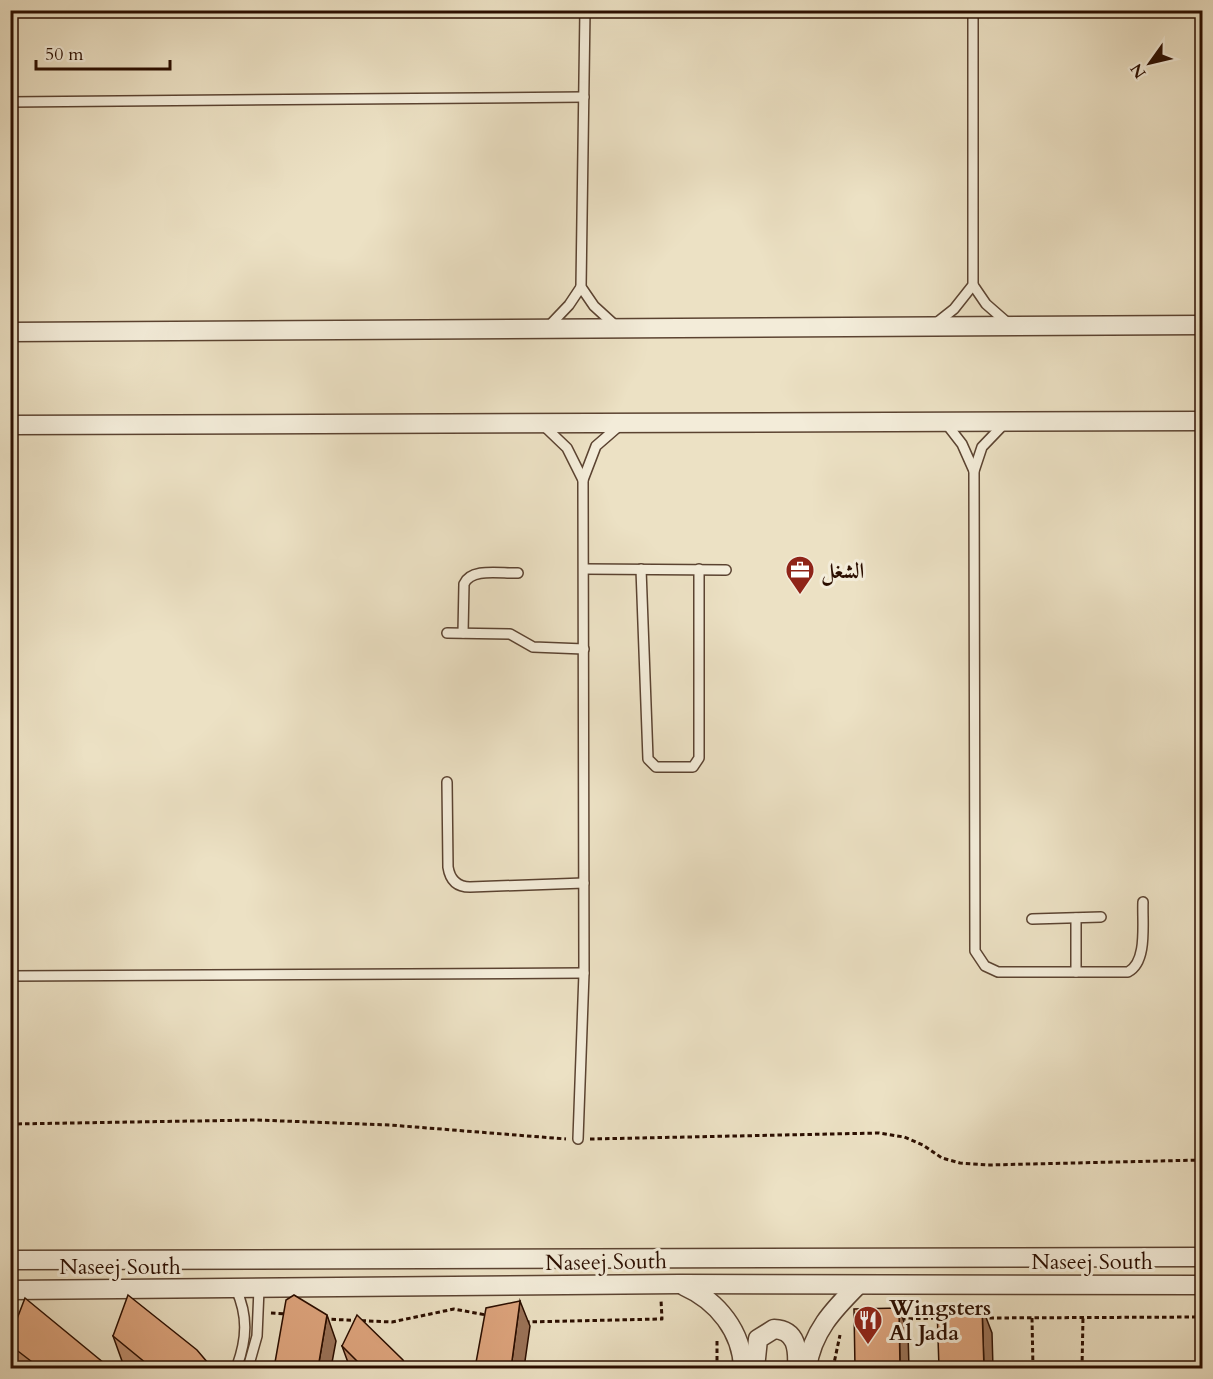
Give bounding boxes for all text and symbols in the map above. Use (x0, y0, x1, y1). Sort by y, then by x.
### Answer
scale bar (36, 33, 170, 71)
north arrow (1120, 33, 1180, 93)
text: 50 m (45, 42, 84, 67)
text: N (1125, 59, 1151, 83)
office icon: الشغل (784, 554, 816, 596)
place label: الشغل (821, 556, 864, 586)
street label: Naseej South (545, 1246, 667, 1278)
street label: Naseej South (1031, 1247, 1153, 1277)
street label: Naseej South (59, 1252, 181, 1282)
place label: Wingsters Al Jada (888, 1293, 991, 1348)
restaurant icon: Wingsters Al Jada (852, 1304, 884, 1346)

